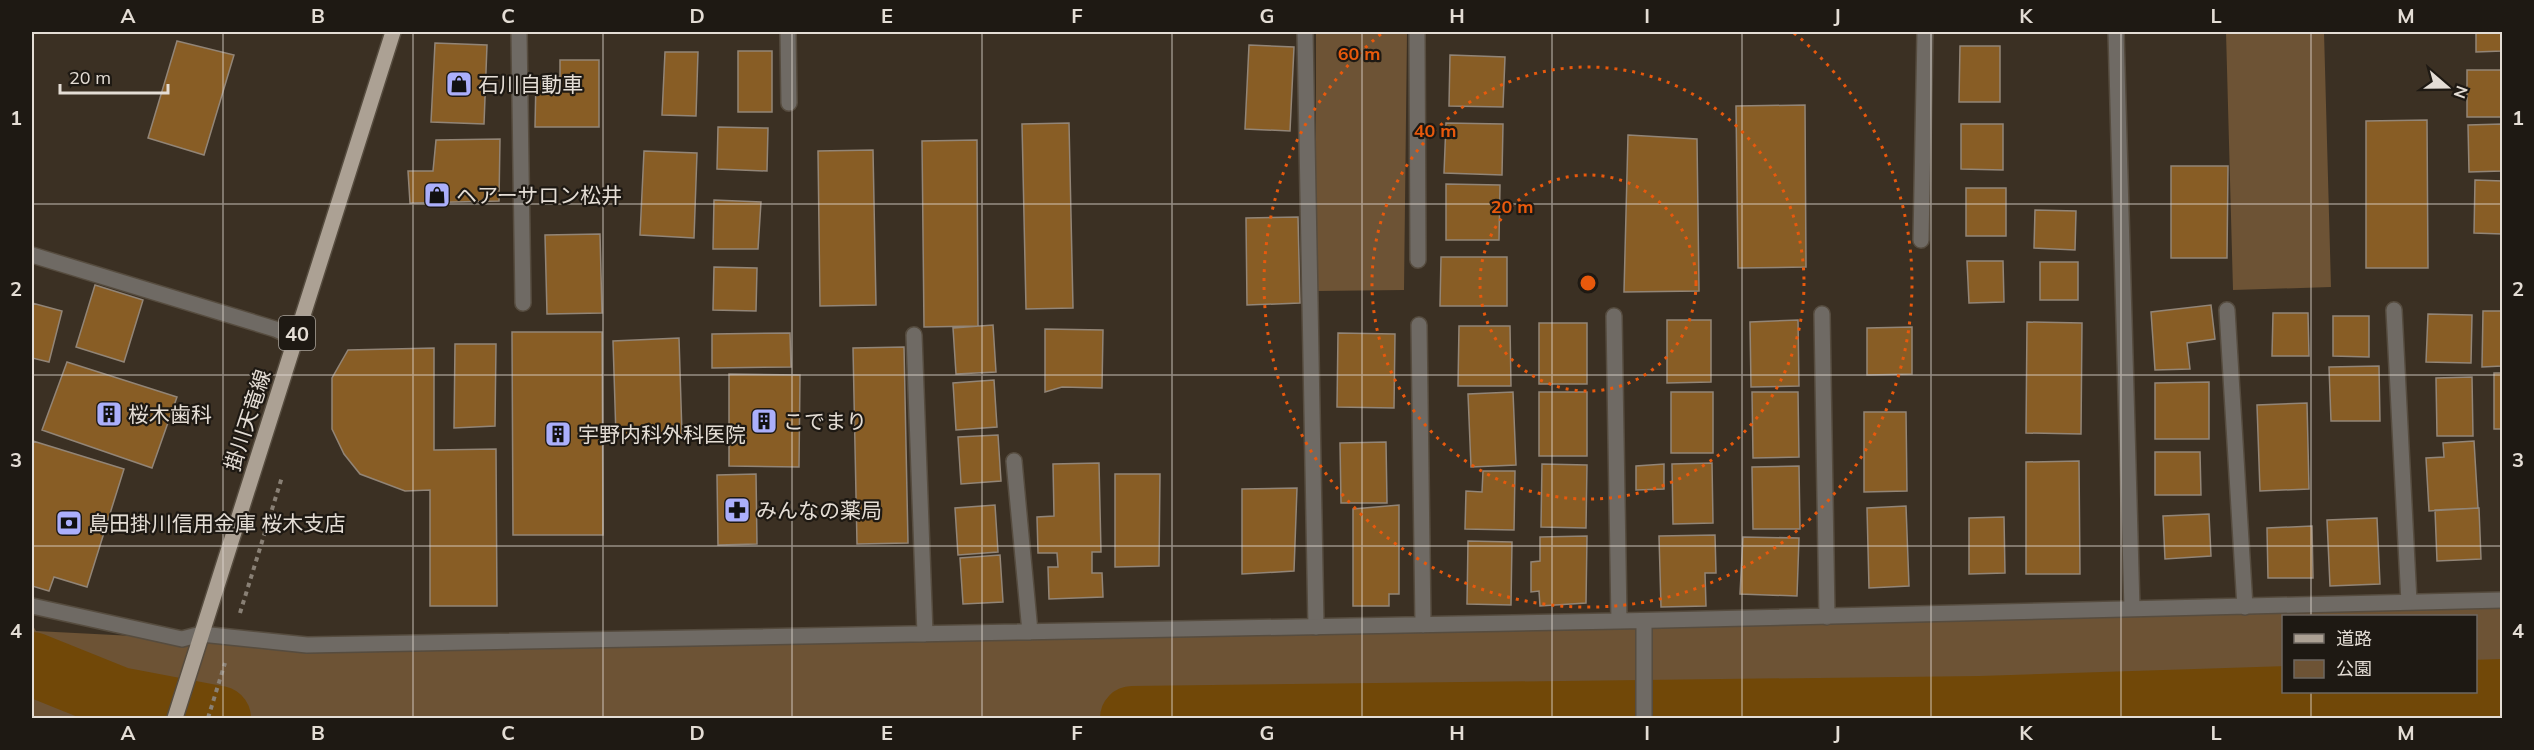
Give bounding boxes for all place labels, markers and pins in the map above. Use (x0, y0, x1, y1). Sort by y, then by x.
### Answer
shop icon: 石川自動車 (444, 69, 474, 99)
place label: 石川自動車 (478, 71, 583, 97)
shop icon: ヘアーサロン松井 (422, 180, 452, 210)
place label: ヘアーサロン松井 (456, 182, 622, 208)
centre of rings (1578, 273, 1598, 293)
building icon: 桜木歯科 (94, 399, 124, 429)
place label: 桜木歯科 (128, 401, 212, 427)
building icon: こでまり (749, 406, 779, 436)
place label: こでまり (783, 408, 867, 434)
building icon: 宇野内科外科医院 (543, 419, 573, 449)
place label: 宇野内科外科医院 (578, 421, 746, 447)
pharmacy icon: みんなの薬局 (722, 495, 752, 525)
place label: みんなの薬局 (756, 497, 882, 523)
bank icon: 島田掛川信用金庫 桜木支店 (54, 508, 84, 538)
place label: 島田掛川信用金庫 桜木支店 (88, 510, 345, 536)

